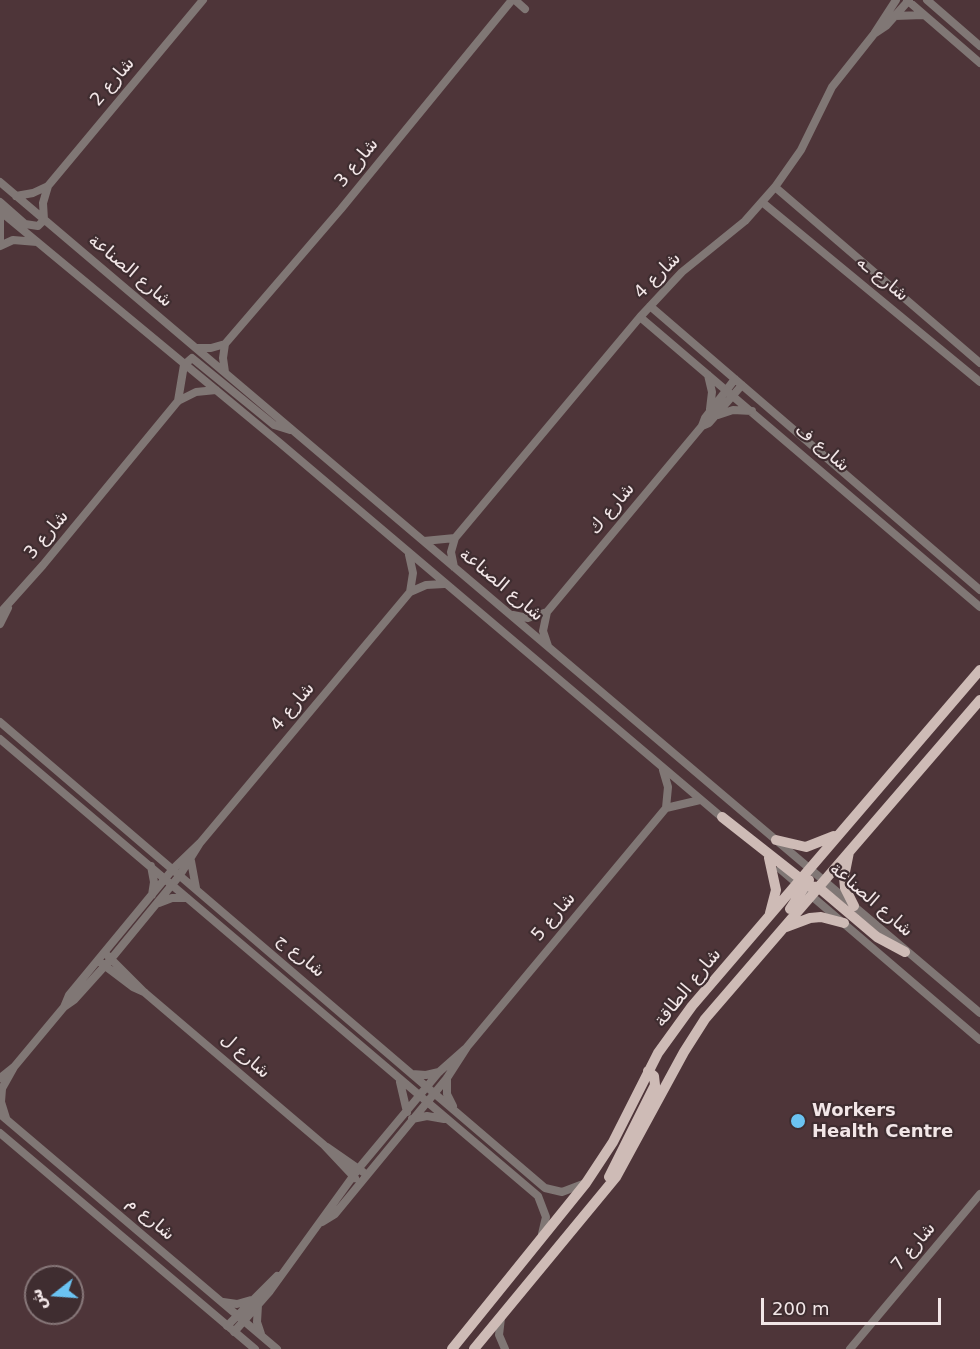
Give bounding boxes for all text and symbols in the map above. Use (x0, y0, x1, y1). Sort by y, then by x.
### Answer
street label: شارع 2 (86, 53, 140, 111)
street label: شارع 3 (331, 134, 383, 192)
street label: شارع الصناعة (84, 230, 176, 312)
street label: شارع 4 (630, 248, 686, 304)
street label: شارع ـه (852, 252, 912, 306)
street label: شارع ف (790, 419, 854, 477)
street label: شارع ك (584, 479, 640, 539)
street label: شارع 3 (20, 506, 74, 564)
street label: شارع الصناعة (455, 544, 547, 626)
street label: شارع 4 (266, 678, 320, 736)
street label: شارع الصناعة (825, 858, 917, 942)
street label: شارع 5 (527, 888, 581, 946)
street label: شارع ج (271, 929, 329, 983)
street label: شارع الطاقة (650, 944, 726, 1032)
street label: شارع ل (216, 1029, 274, 1083)
place label: Workers Health Centre (812, 1100, 953, 1142)
marker: Workers Health Centre (789, 1112, 807, 1130)
street label: شارع م (121, 1192, 179, 1246)
street label: شارع 7 (887, 1218, 941, 1276)
north arrow (24, 1265, 84, 1325)
text: ش (26, 1286, 51, 1313)
scale bar (764, 1286, 944, 1324)
text: 200 m (772, 1298, 830, 1319)

